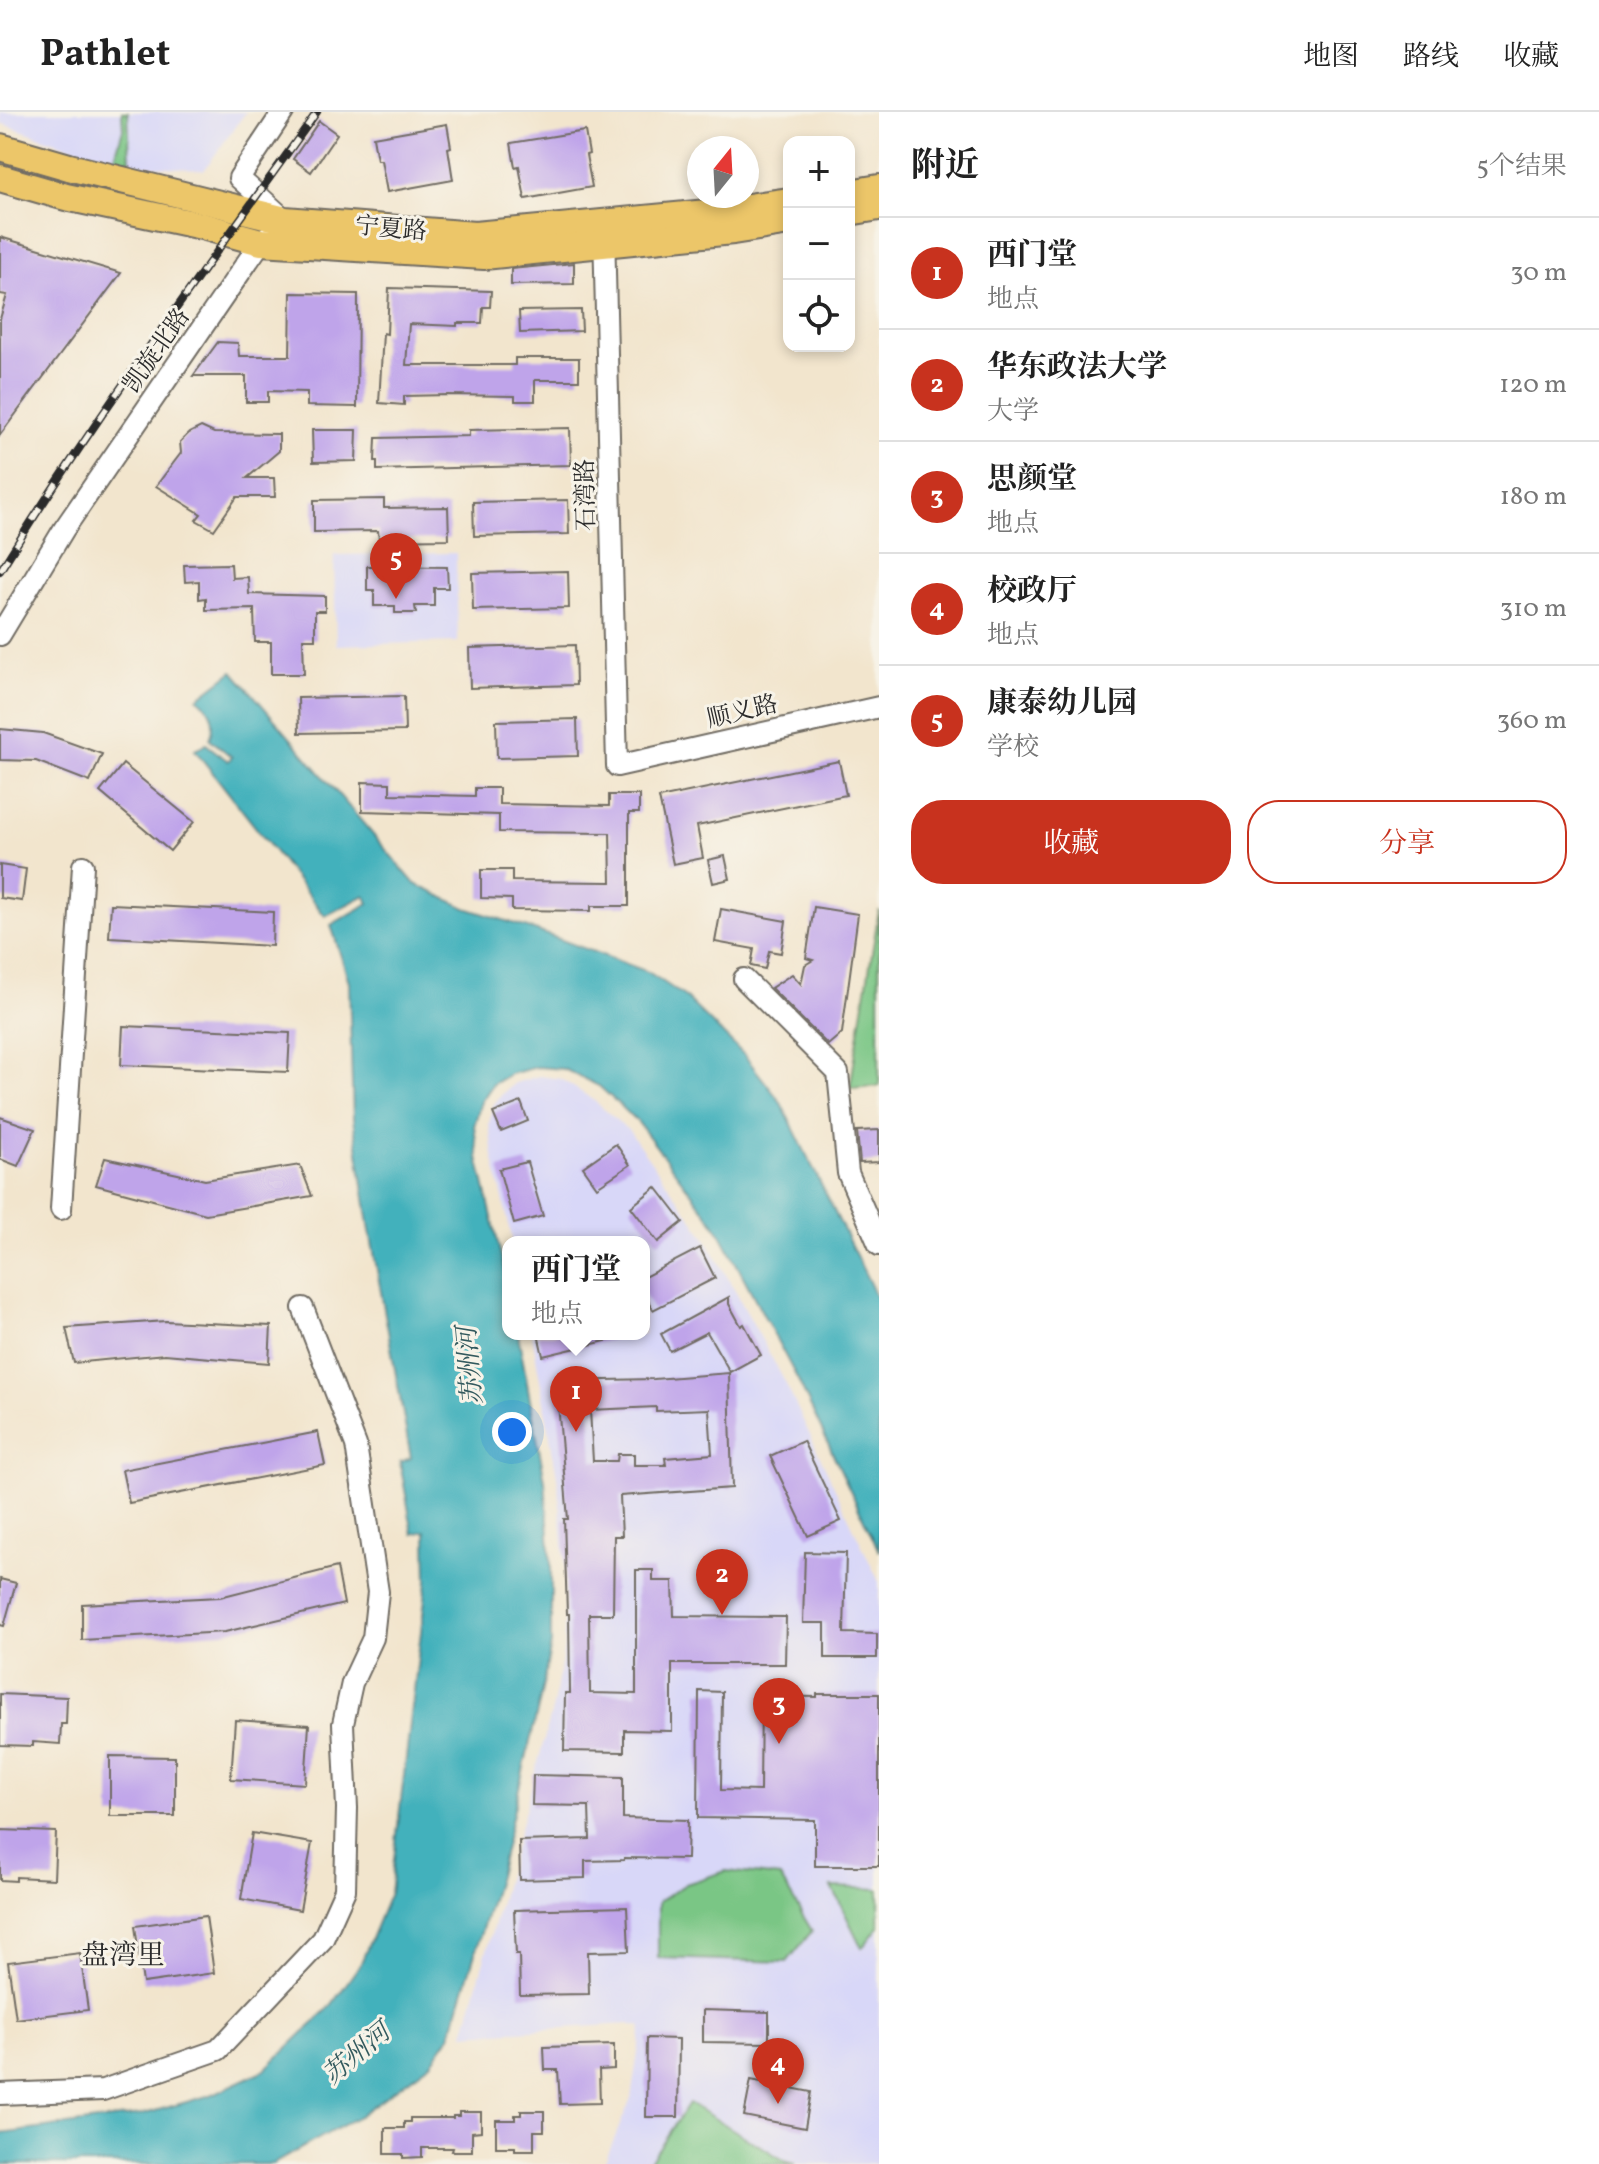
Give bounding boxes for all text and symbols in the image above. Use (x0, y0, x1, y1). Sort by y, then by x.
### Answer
text: Pathlet (40, 29, 170, 82)
text: 地图 (1303, 38, 1359, 77)
text: 路线 (1403, 38, 1459, 77)
text: 收藏 (1503, 38, 1559, 77)
north arrow (687, 136, 759, 208)
map controls (783, 136, 855, 352)
button: + (783, 136, 855, 208)
text: 附近 (911, 144, 979, 191)
text: 5个结果 (1476, 149, 1567, 185)
button: − (783, 208, 855, 280)
street label: 宁夏路 (353, 210, 428, 250)
text: 西门堂 (987, 235, 1077, 277)
text: 1 (932, 255, 942, 291)
text: 30 m (1510, 255, 1567, 291)
button: locate (783, 280, 855, 352)
text: 地点 (987, 282, 1039, 318)
street label: 凯旋北路 (116, 302, 199, 400)
text: 华东政法大学 (987, 347, 1167, 389)
text: 2 (930, 367, 944, 403)
text: 120 m (1499, 367, 1567, 403)
text: 大学 (987, 394, 1039, 430)
street label: 石湾路 (569, 459, 605, 531)
text: 思颜堂 (987, 459, 1077, 501)
text: 3 (930, 479, 944, 515)
text: 180 m (1500, 479, 1567, 515)
text: 地点 (987, 506, 1039, 542)
pin: 5 (370, 533, 422, 599)
text: 校政厅 (987, 571, 1077, 613)
text: 4 (929, 591, 945, 627)
text: 310 m (1500, 591, 1567, 627)
text: 地点 (987, 618, 1039, 654)
text: 康泰幼儿园 (987, 683, 1137, 725)
street label: 顺义路 (704, 688, 781, 738)
text: 5 (931, 703, 943, 739)
text: 360 m (1497, 703, 1567, 739)
text: 学校 (987, 730, 1039, 766)
button: 收藏 (911, 800, 1231, 884)
button: 分享 (1247, 800, 1567, 884)
popup (502, 1236, 650, 1340)
text: 西门堂 (531, 1250, 621, 1292)
text: 地点 (531, 1297, 583, 1333)
water label: 苏州河 (449, 1321, 492, 1406)
pin: 1 (550, 1366, 602, 1432)
your location (492, 1412, 532, 1452)
pin: 2 (696, 1549, 748, 1615)
pin: 3 (753, 1678, 805, 1744)
district label: 盘湾里 (81, 1937, 165, 1976)
water label: 苏州河 (316, 2013, 402, 2093)
pin: 4 (752, 2038, 804, 2104)

